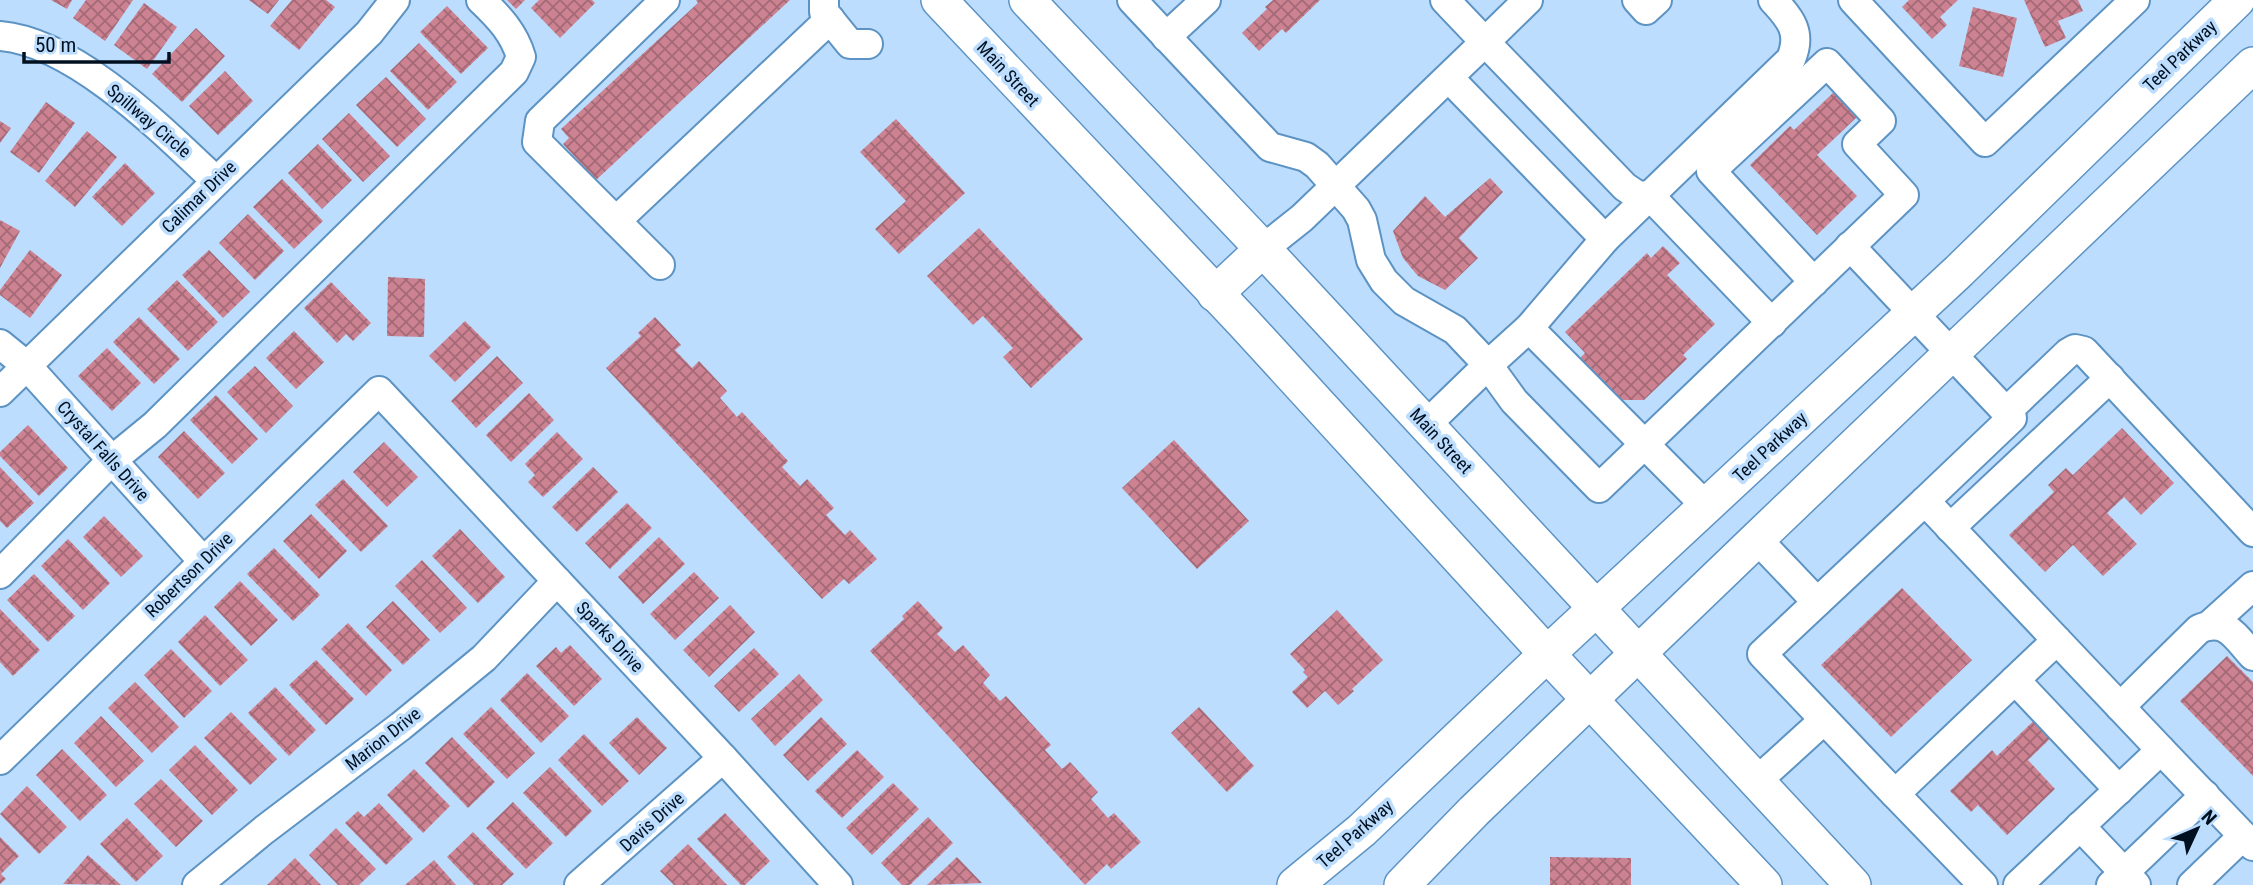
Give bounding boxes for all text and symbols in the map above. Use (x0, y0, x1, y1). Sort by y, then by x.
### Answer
street label: Teel Parkway (2139, 15, 2221, 96)
scale bar (24, 21, 170, 65)
text: 50 m (35, 33, 76, 57)
street label: Main Street (973, 37, 1044, 111)
street label: Spillway Circle (103, 79, 196, 162)
street label: Calimar Drive (157, 156, 240, 237)
street label: Crystal Falls Drive (53, 396, 154, 505)
street label: Main Street (1406, 404, 1477, 478)
street label: Teel Parkway (1728, 407, 1811, 486)
street label: Robertson Drive (141, 528, 237, 622)
street label: Sparks Drive (572, 597, 648, 676)
street label: Marion Drive (341, 703, 424, 774)
street label: Davis Drive (615, 787, 688, 856)
north arrow (2162, 794, 2232, 864)
street label: Teel Parkway (1313, 795, 1397, 872)
text: N (2197, 805, 2221, 830)

